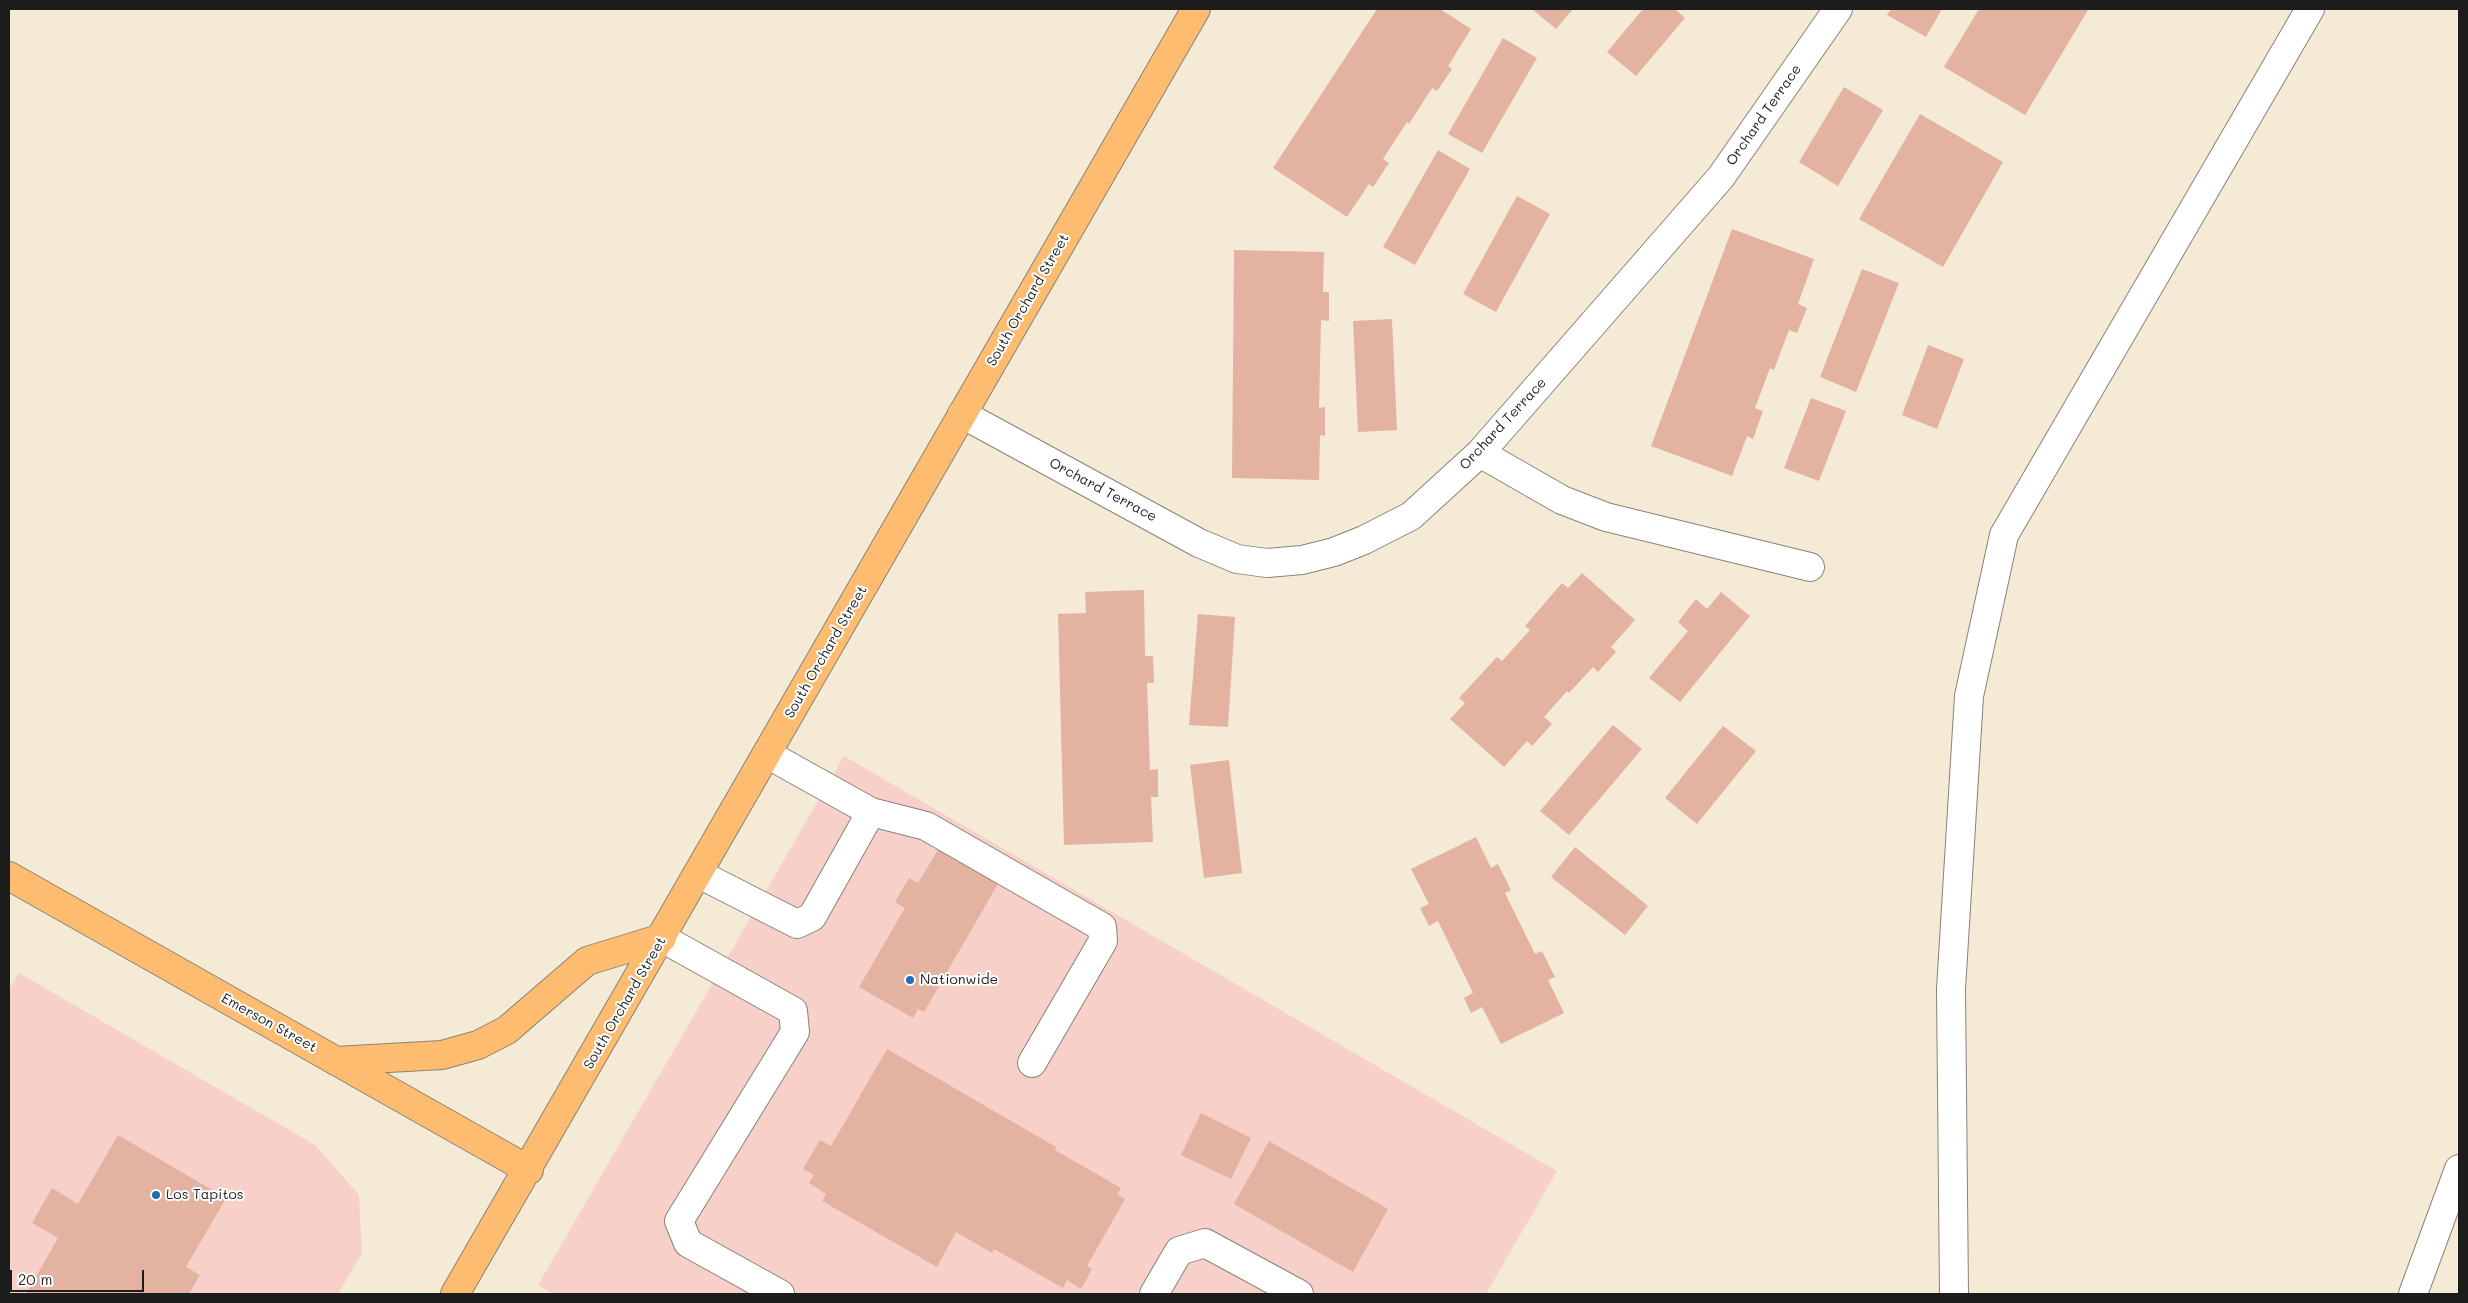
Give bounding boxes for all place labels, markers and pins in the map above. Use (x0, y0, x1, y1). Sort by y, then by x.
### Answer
place label: Nationwide (920, 972, 998, 988)
marker: Nationwide (904, 974, 916, 986)
place label: Los Tapitos (166, 1187, 244, 1203)
marker: Los Tapitos (150, 1189, 162, 1201)

